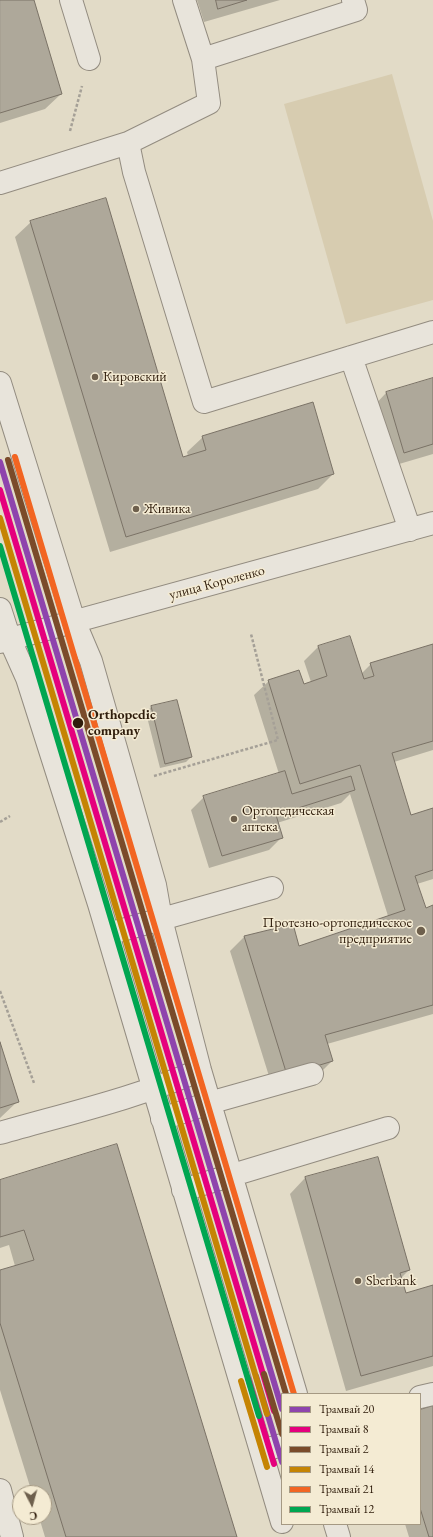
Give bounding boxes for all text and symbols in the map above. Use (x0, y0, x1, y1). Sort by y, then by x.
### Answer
place label: Кировский (103, 369, 167, 385)
marker: Кировский (90, 372, 100, 382)
place label: Живика (144, 501, 191, 517)
marker: Живика (131, 504, 141, 514)
street label: улица Короленко (167, 562, 267, 604)
place label: Orthopedic company (88, 707, 156, 740)
marker: Orthopedic company (71, 716, 85, 730)
place label: Ортопедическая аптека (242, 803, 334, 836)
marker: Ортопедическая аптека (229, 814, 239, 824)
place label: Протезно-ортопедическое предприятие (263, 915, 412, 948)
marker: Протезно-ортопедическое предприятие (415, 925, 427, 937)
place label: Sberbank (366, 1273, 416, 1289)
marker: Sberbank (353, 1276, 363, 1286)
legend (281, 1393, 421, 1525)
text: Трамвай 20 (319, 1401, 374, 1417)
text: Трамвай 8 (319, 1421, 369, 1437)
text: Трамвай 2 (319, 1441, 369, 1457)
text: Трамвай 14 (319, 1461, 374, 1477)
text: Трамвай 21 (319, 1481, 374, 1497)
north arrow (12, 1485, 52, 1525)
text: Трамвай 12 (319, 1501, 374, 1517)
text: С (29, 1509, 38, 1523)

